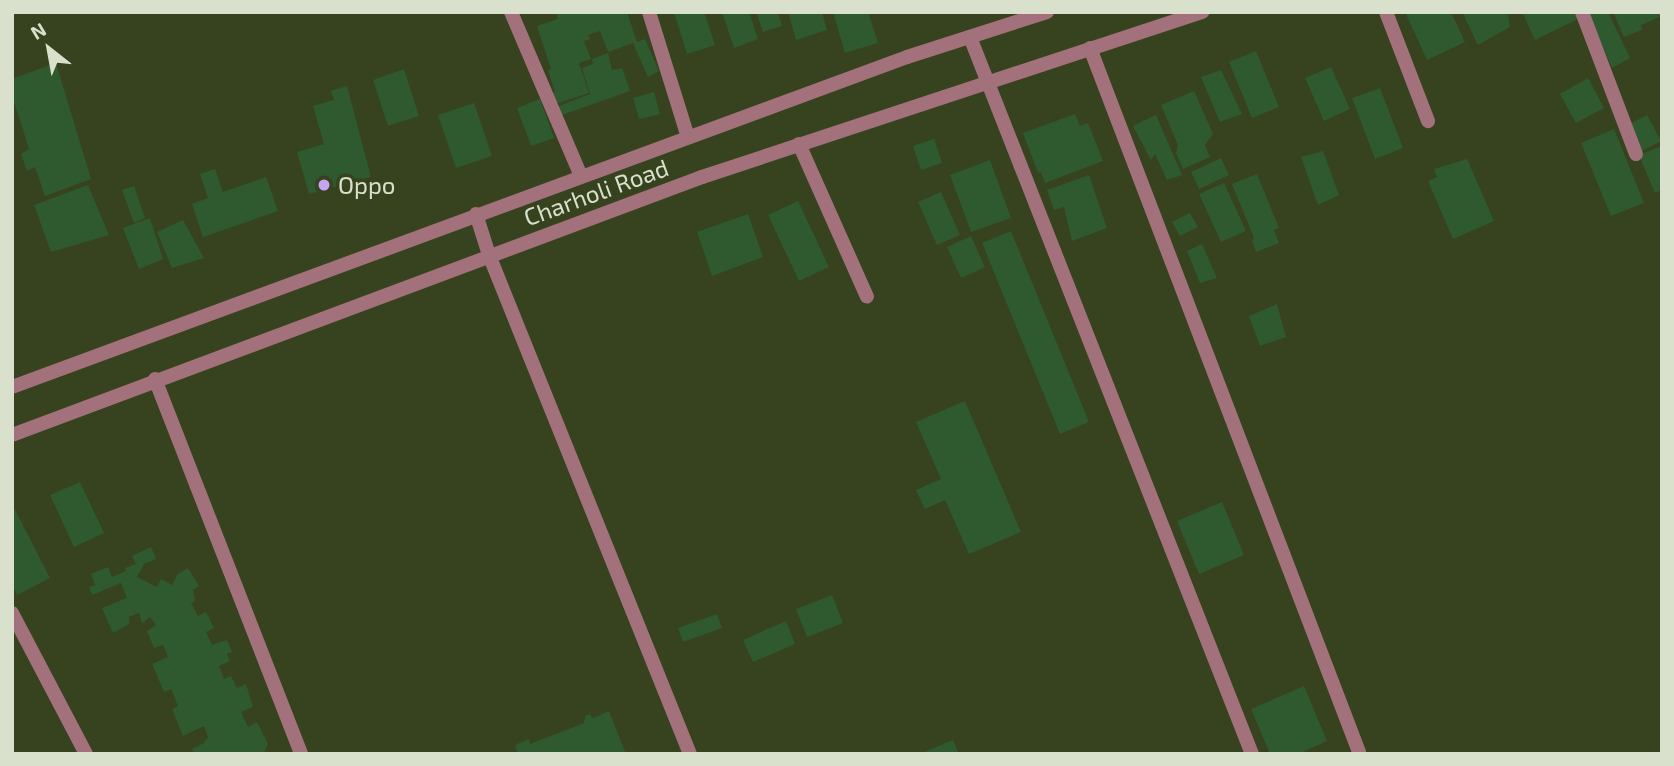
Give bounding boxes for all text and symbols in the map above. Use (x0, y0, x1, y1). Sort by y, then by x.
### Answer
north arrow (14, 14, 84, 84)
text: N (26, 17, 50, 44)
street label: Charholi Road (520, 153, 672, 231)
place label: Oppo (338, 171, 396, 199)
marker: Oppo (316, 177, 332, 193)

